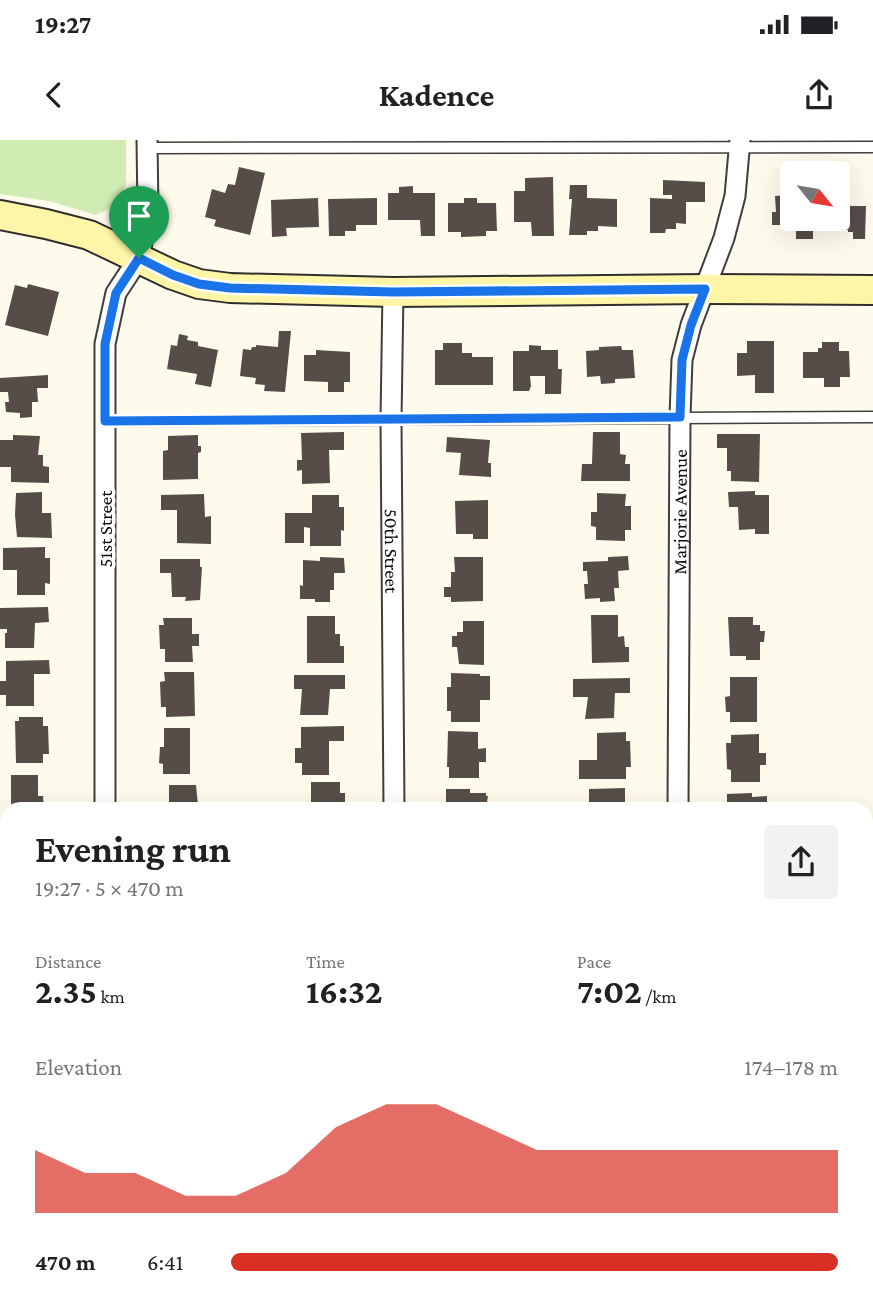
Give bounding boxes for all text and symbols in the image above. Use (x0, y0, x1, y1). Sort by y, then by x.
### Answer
text: 19:27 (35, 10, 91, 39)
icon: back (35, 76, 73, 114)
icon: share (800, 76, 838, 114)
text: Kadence (379, 77, 494, 113)
north arrow (780, 161, 850, 231)
map controls (780, 161, 850, 231)
pin (109, 186, 169, 258)
icon: arrive (120, 197, 158, 235)
street label: Marjorie Avenue (669, 449, 691, 575)
street label: 51st Street (95, 490, 116, 568)
street label: 50th Street (381, 509, 402, 594)
button: share (764, 825, 838, 899)
text: Evening run (35, 828, 231, 870)
text: 19:27 · 5 × 470 m (35, 875, 184, 901)
text: Distance (35, 951, 101, 972)
text: Time (306, 951, 345, 972)
text: Pace (577, 951, 611, 972)
text: 2.35 (35, 972, 97, 1011)
text: 16:32 (306, 972, 383, 1011)
text: 7:02 (577, 972, 642, 1011)
text: km (97, 986, 125, 1007)
text: /km (642, 986, 676, 1007)
text: Elevation (35, 1054, 122, 1080)
text: 174–178 m (744, 1054, 838, 1080)
text: 470 m (35, 1249, 96, 1275)
text: 6:41 (147, 1249, 183, 1275)

